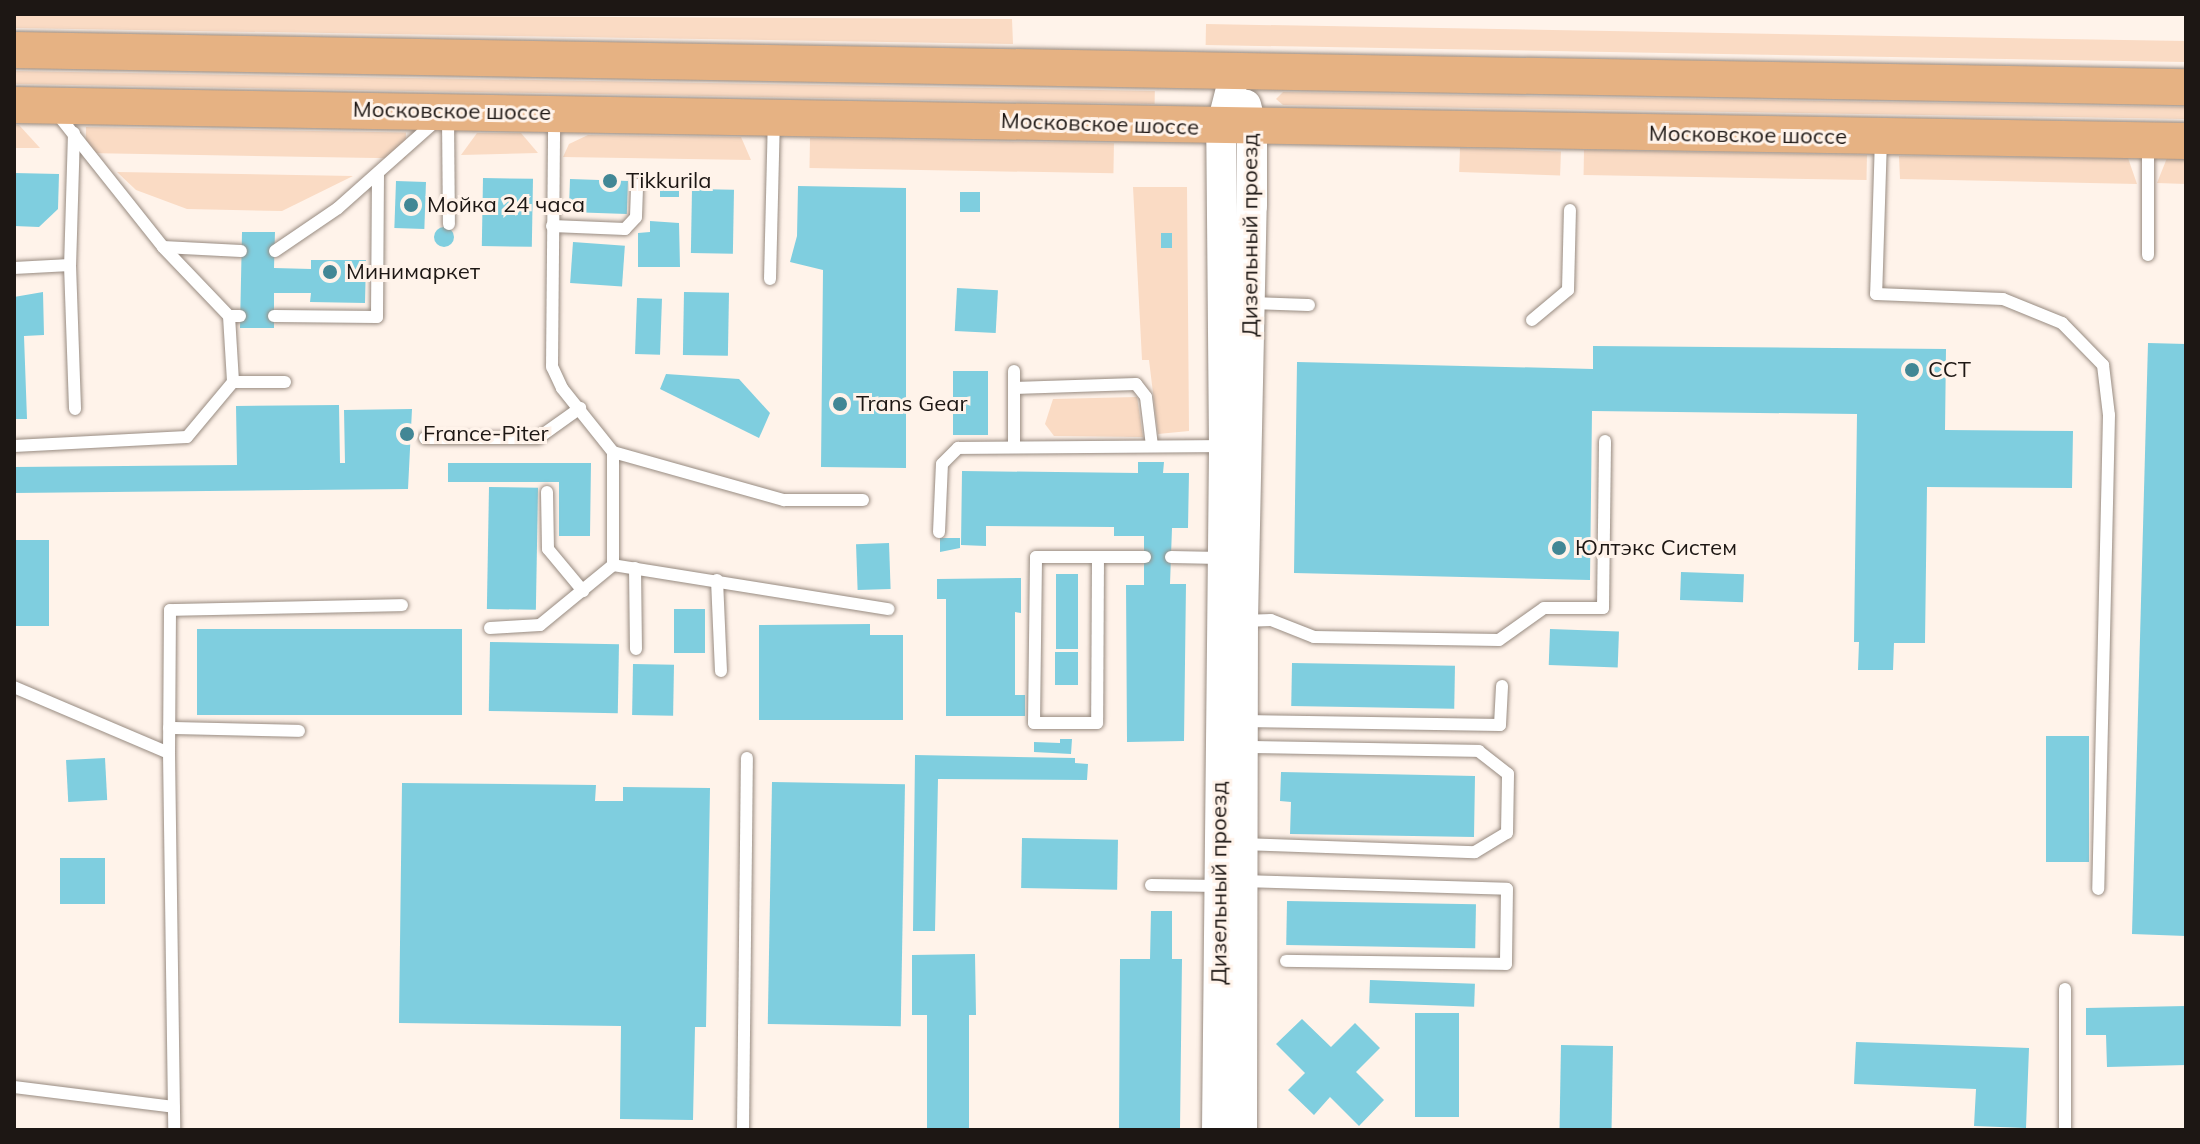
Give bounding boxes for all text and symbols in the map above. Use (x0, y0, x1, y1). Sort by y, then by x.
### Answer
street label: Московское шоссе (353, 96, 551, 126)
street label: Московское шоссе (1000, 107, 1200, 141)
street label: Московское шоссе (1649, 120, 1847, 150)
street label: Дизельный проезд (1237, 133, 1263, 337)
place label: Tikkurila (626, 168, 712, 194)
marker: Tikkurila (601, 172, 619, 190)
place label: Мойка 24 часа (427, 192, 585, 218)
marker: Мойка 24 часа (402, 196, 420, 214)
place label: Минимаркет (346, 259, 480, 285)
marker: Минимаркет (321, 263, 339, 281)
place label: ССТ (1928, 357, 1971, 383)
marker: ССТ (1903, 361, 1921, 379)
place label: Trans Gear (856, 391, 967, 417)
marker: Trans Gear (831, 395, 849, 413)
place label: France-Piter (423, 421, 549, 447)
marker: France-Piter (398, 425, 416, 443)
place label: Юлтэкс Систем (1575, 535, 1737, 561)
marker: Юлтэкс Систем (1550, 539, 1568, 557)
street label: Дизельный проезд (1206, 781, 1232, 985)

